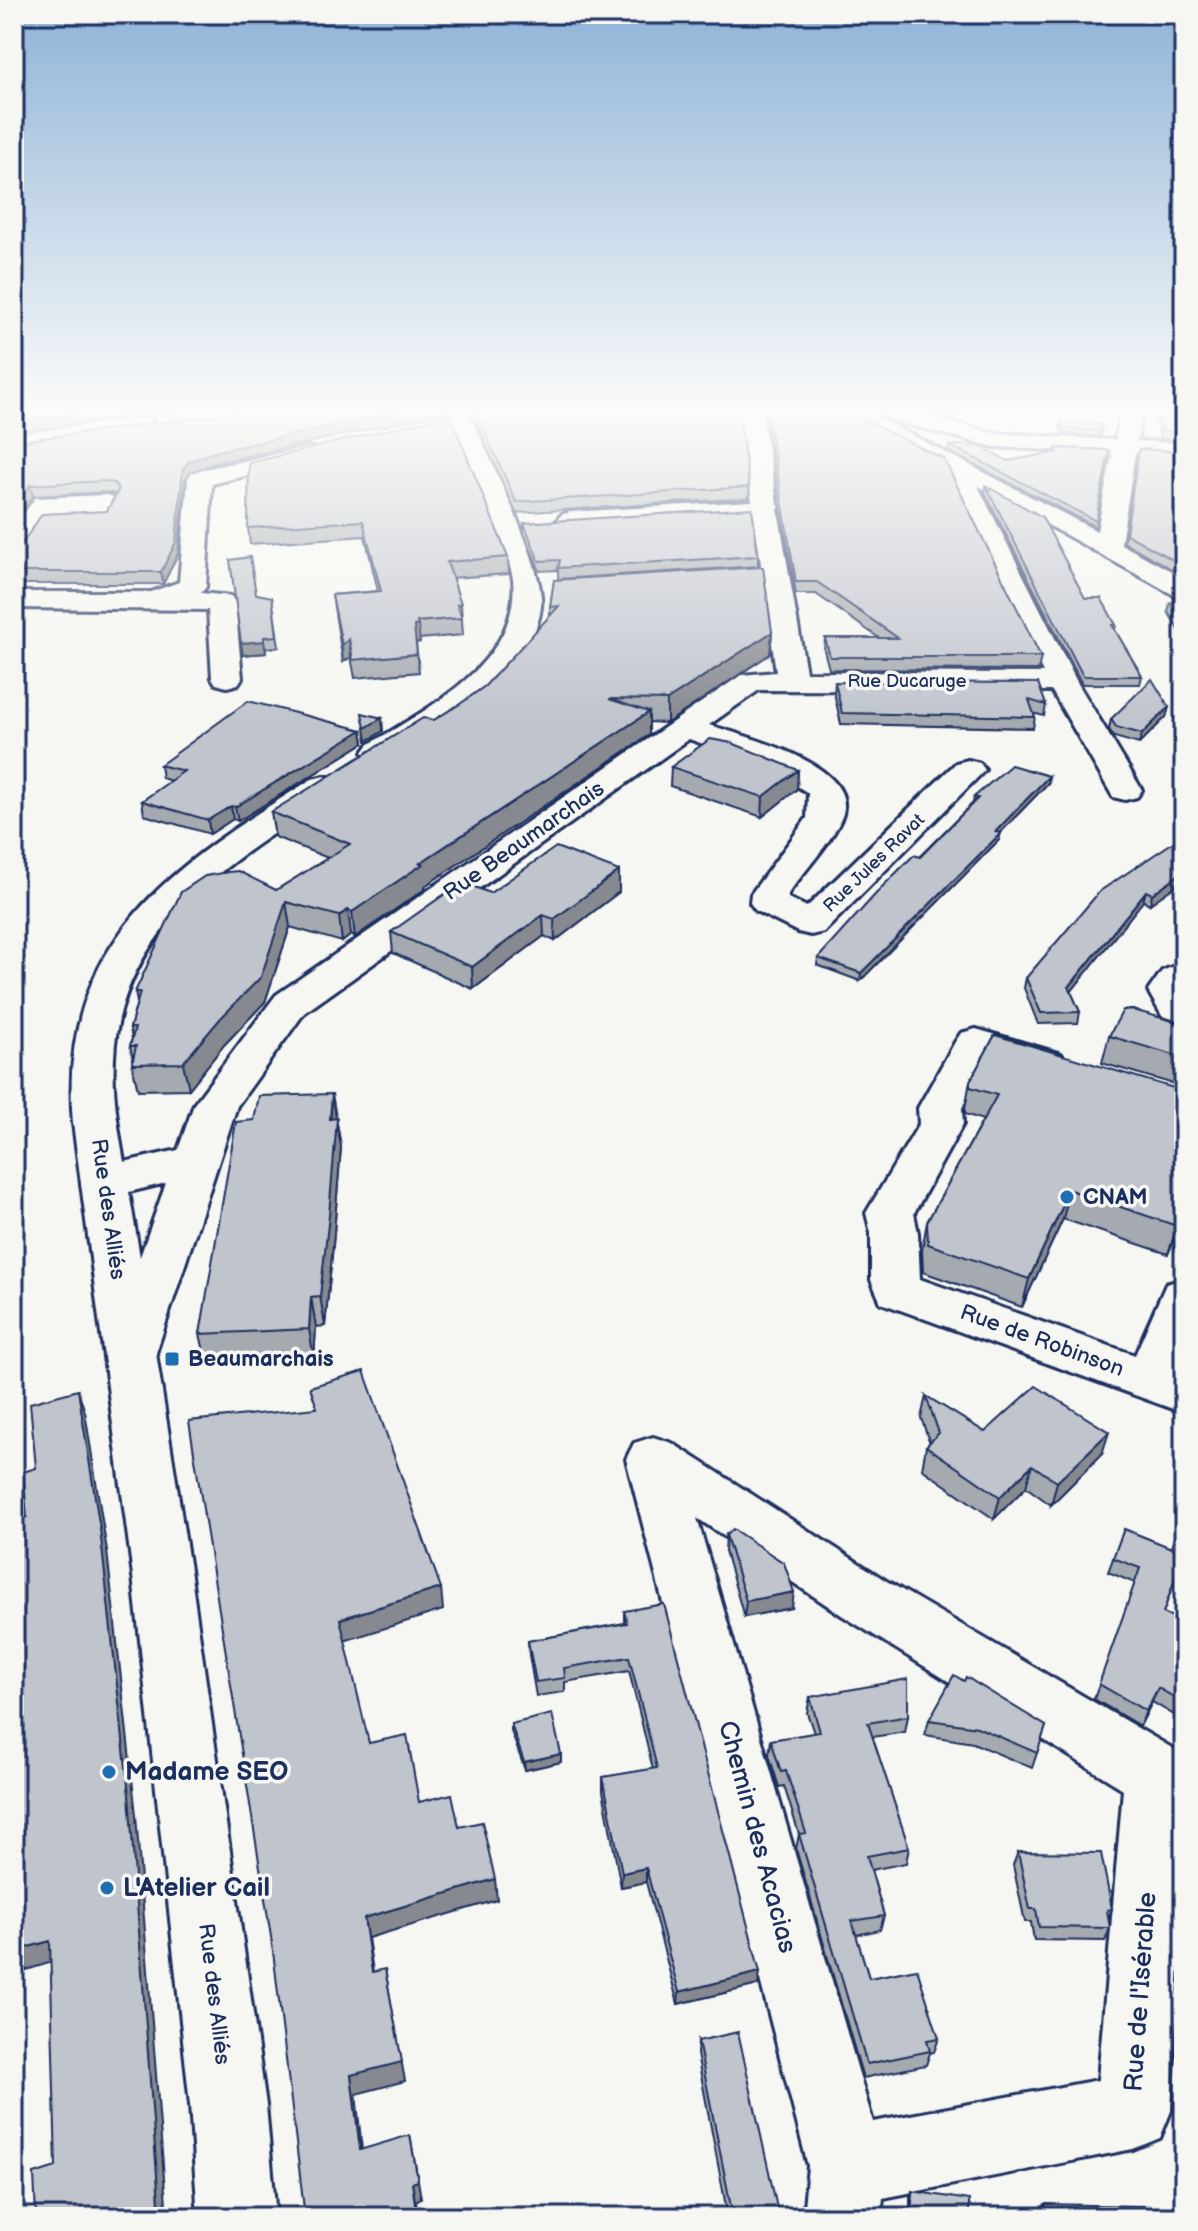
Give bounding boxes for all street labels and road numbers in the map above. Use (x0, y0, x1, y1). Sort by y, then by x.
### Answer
street label: Rue Ducaruge (848, 671, 967, 692)
street label: Rue Beaumarchais (438, 775, 610, 907)
street label: Rue Jules Ravat (819, 809, 929, 916)
street label: Rue des Alliés (85, 1137, 131, 1281)
street label: Rue de Robinson (956, 1299, 1128, 1383)
street label: Chemin des Acacias (711, 1717, 803, 1957)
street label: Rue de l'Isérable (1119, 1891, 1163, 2093)
street label: Rue des Alliés (192, 1922, 236, 2066)

